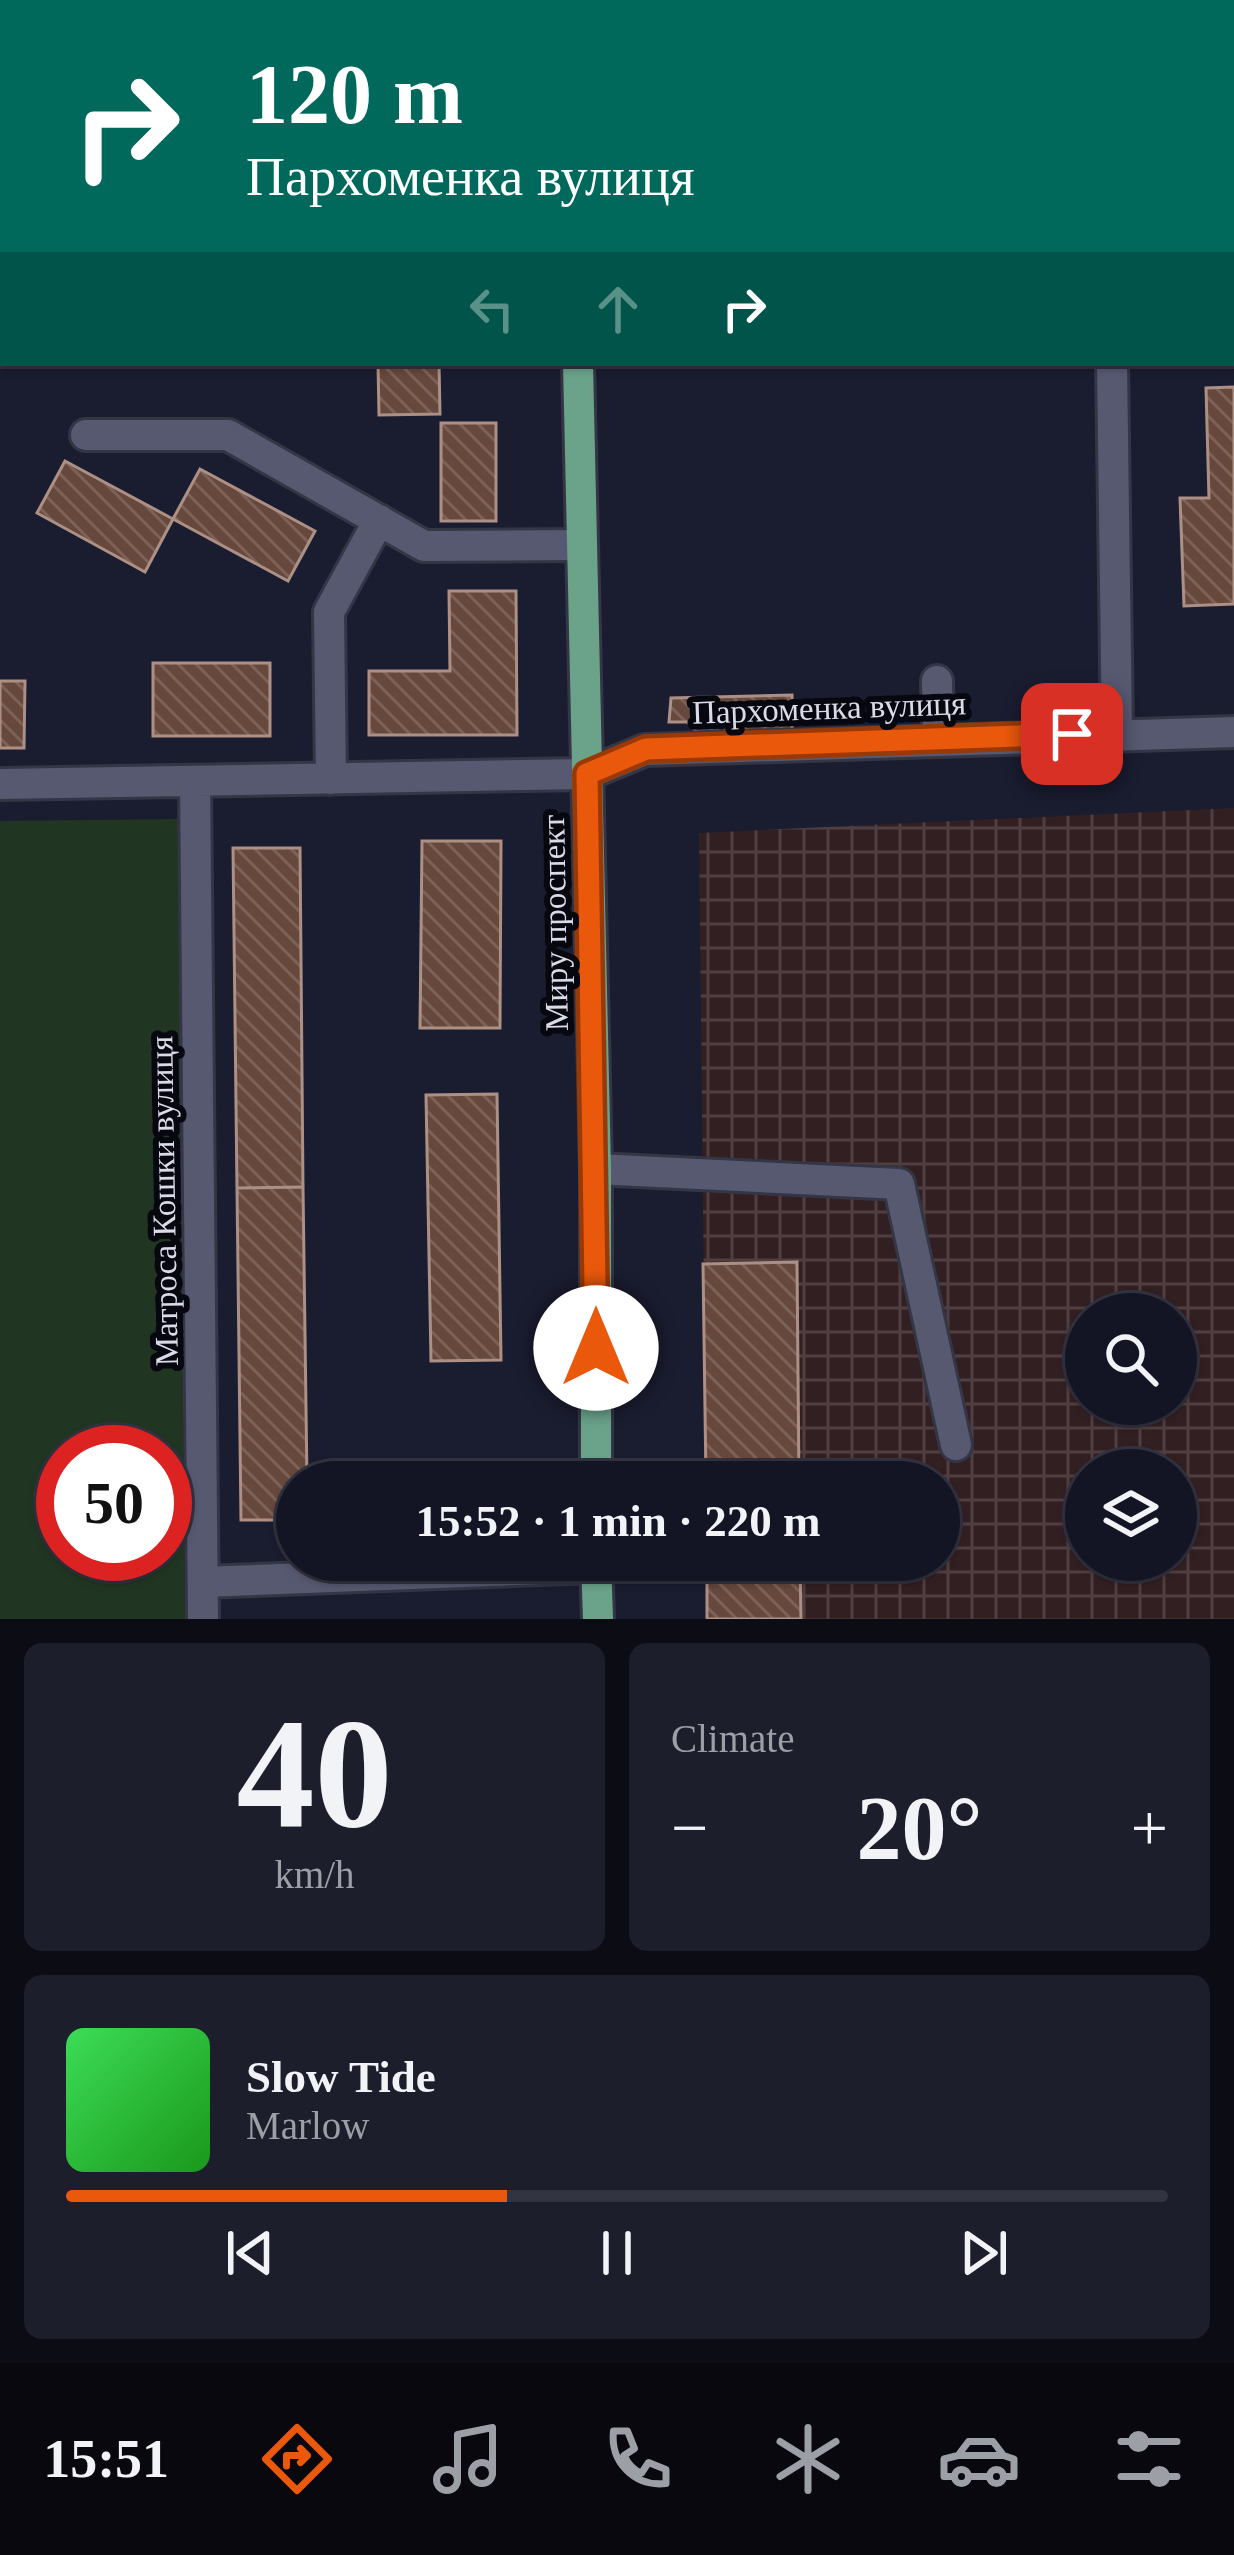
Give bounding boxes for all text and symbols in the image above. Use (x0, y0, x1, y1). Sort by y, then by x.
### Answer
icon: right (48, 48, 204, 204)
text: 120 m (246, 48, 463, 141)
text: Пархоменка вулиця (246, 147, 695, 207)
icon: left (459, 276, 525, 342)
icon: ahead (585, 276, 651, 342)
icon: right (711, 276, 777, 342)
pin (1021, 683, 1123, 785)
street label: Пархоменка вулиця (691, 685, 967, 731)
icon: arrive (1039, 701, 1105, 767)
street label: Миру проспект (535, 815, 575, 1031)
street label: Матроса Кошки вулиця (143, 1035, 185, 1366)
position arrow (533, 1285, 659, 1411)
map controls (1065, 1293, 1197, 1581)
button: search (1065, 1293, 1197, 1425)
speed limit sign: 50 (36, 1425, 192, 1581)
button: layers (1065, 1449, 1197, 1581)
text: 15:52 · 1 min · 220 m (416, 1496, 821, 1546)
text: 40 (237, 1687, 393, 1860)
text: Climate (671, 1717, 794, 1760)
text: 20° (857, 1779, 983, 1878)
text: − (671, 1791, 708, 1864)
text: + (1131, 1791, 1168, 1864)
text: km/h (274, 1853, 355, 1896)
text: Slow Tide (246, 2052, 436, 2102)
text: Marlow (246, 2104, 369, 2147)
icon: previous (217, 2220, 283, 2286)
icon: pause (584, 2220, 650, 2286)
icon: next (951, 2220, 1017, 2286)
icon: directions (255, 2417, 339, 2501)
icon: music (426, 2417, 510, 2501)
icon: phone (596, 2417, 680, 2501)
icon: climate (766, 2417, 850, 2501)
icon: car (937, 2417, 1021, 2501)
icon: filters (1107, 2417, 1191, 2501)
text: 15:51 (43, 2429, 169, 2489)

